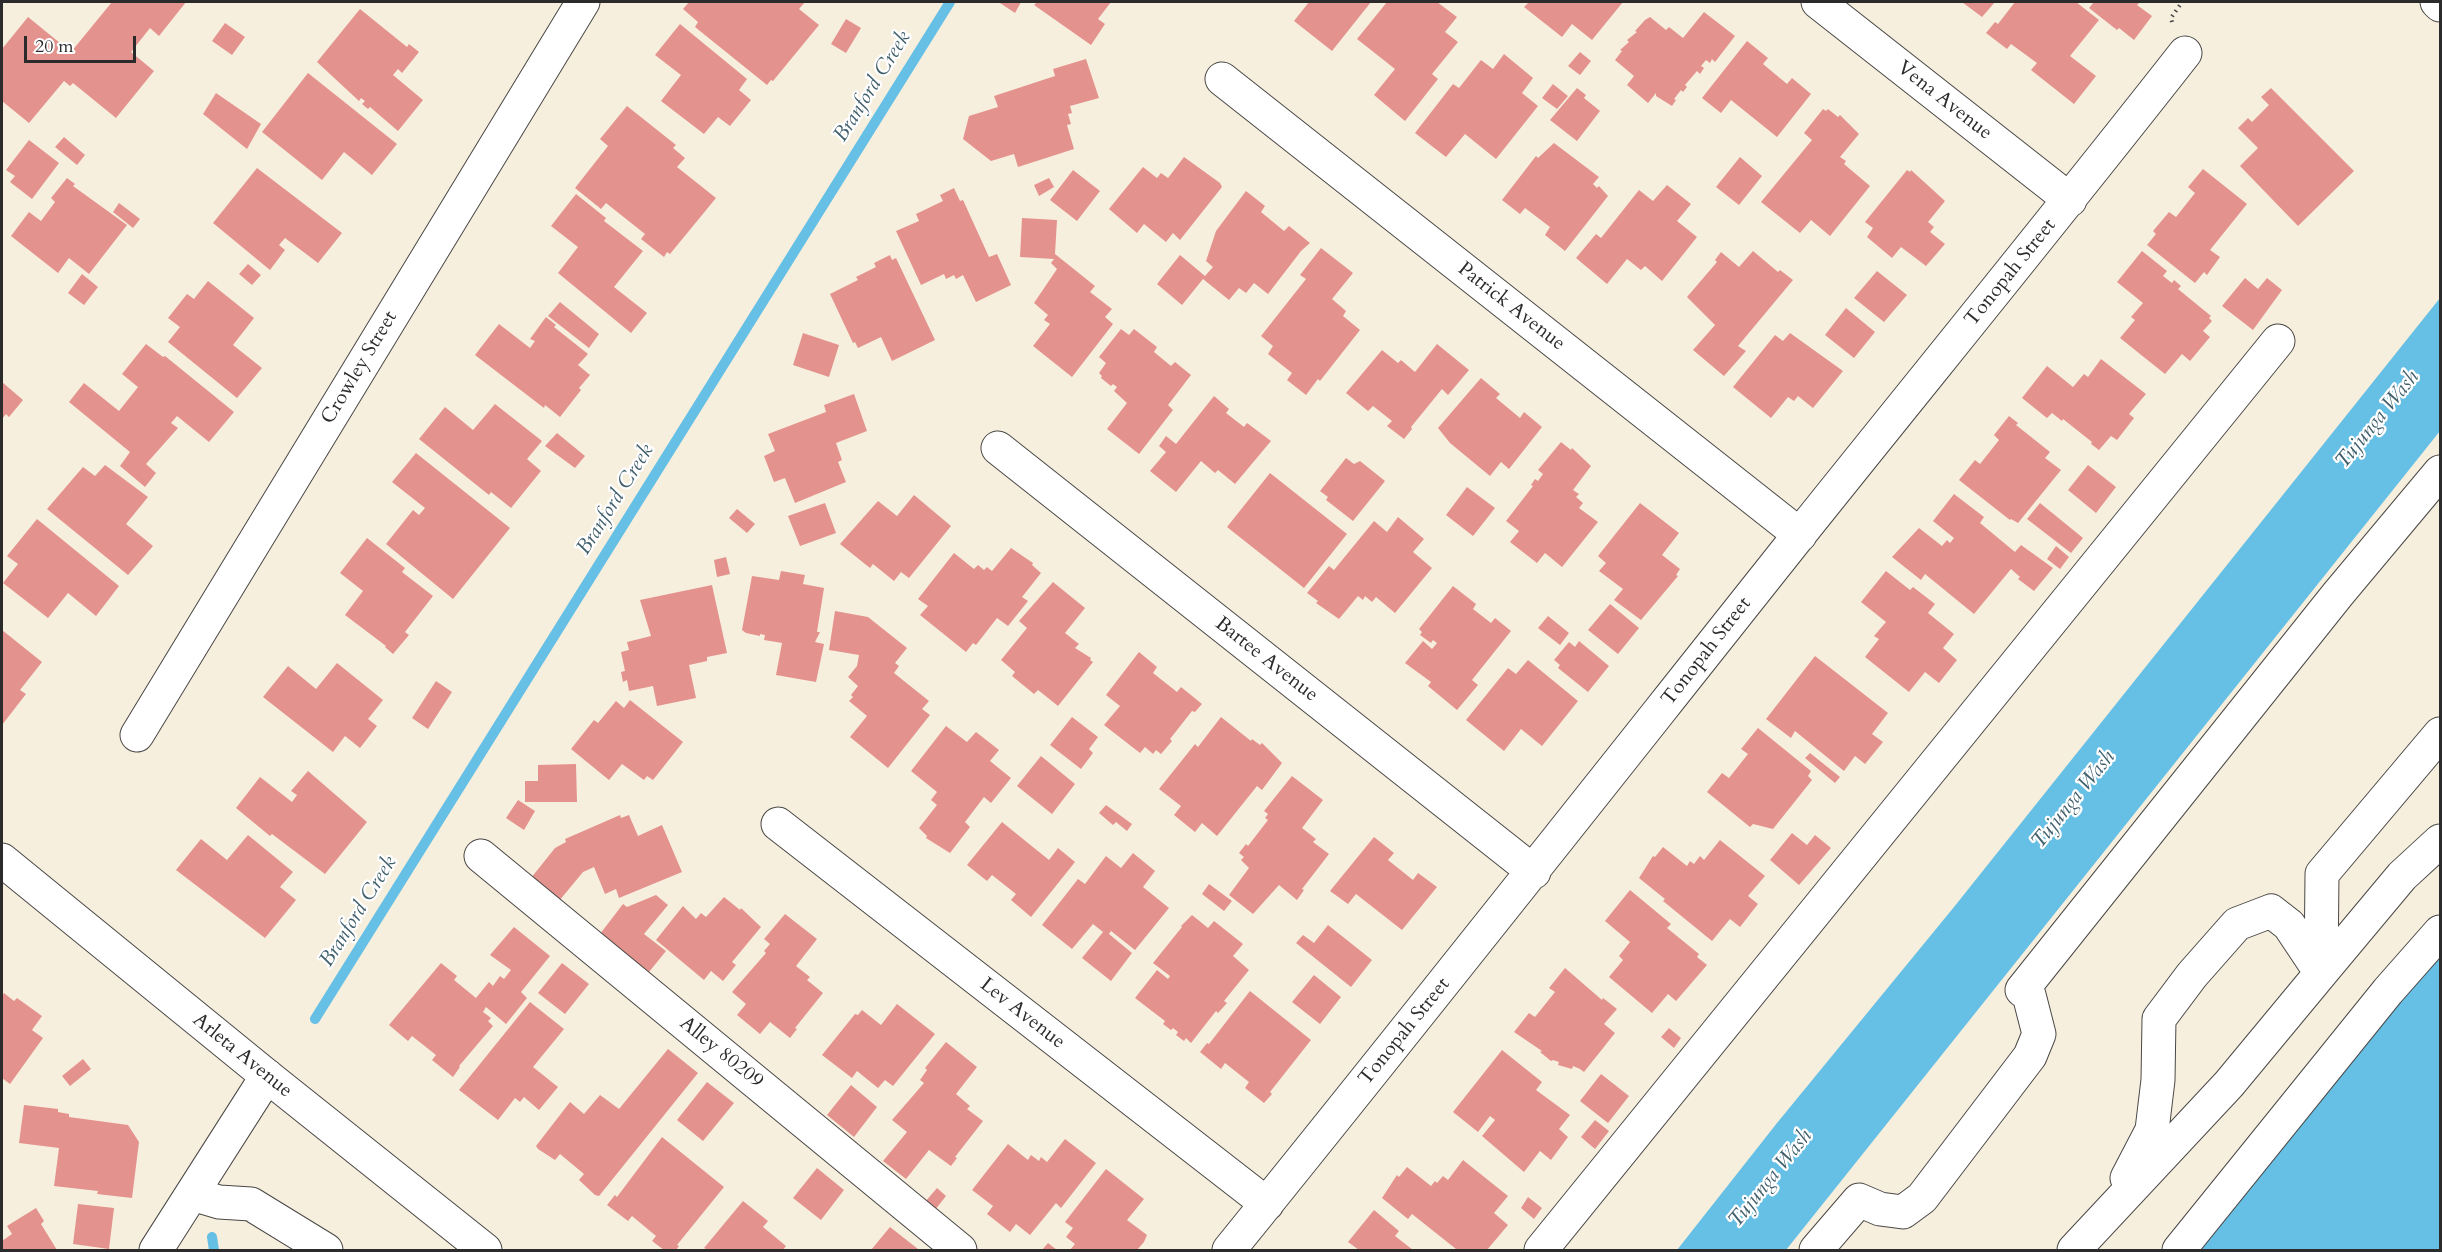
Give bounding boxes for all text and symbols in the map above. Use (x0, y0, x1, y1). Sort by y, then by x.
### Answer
scale bar (27, 24, 140, 62)
water label: Branford Creek (829, 27, 917, 147)
text: 20 m (35, 34, 74, 59)
street label: Vena Avenue (1892, 56, 1996, 146)
street label: Tonopah Street (1960, 214, 2062, 332)
street label: Patrick Avenue (1452, 258, 1570, 356)
street label: Crowley Street (317, 307, 403, 429)
water label: Tujunga Wash (2331, 366, 2425, 474)
water label: Branford Creek (572, 440, 660, 560)
street label: Tonopah Street (1657, 593, 1757, 711)
street label: Bartee Avenue (1210, 612, 1322, 708)
water label: Tujunga Wash (2027, 746, 2121, 854)
water label: Branford Creek (315, 852, 403, 972)
street label: Lev Avenue (975, 973, 1069, 1055)
street label: Tonopah Street (1354, 973, 1456, 1091)
street label: Arleta Avenue (187, 1009, 297, 1103)
street label: Alley 80209 (674, 1012, 768, 1094)
water label: Tujunga Wash (1724, 1125, 1818, 1233)

